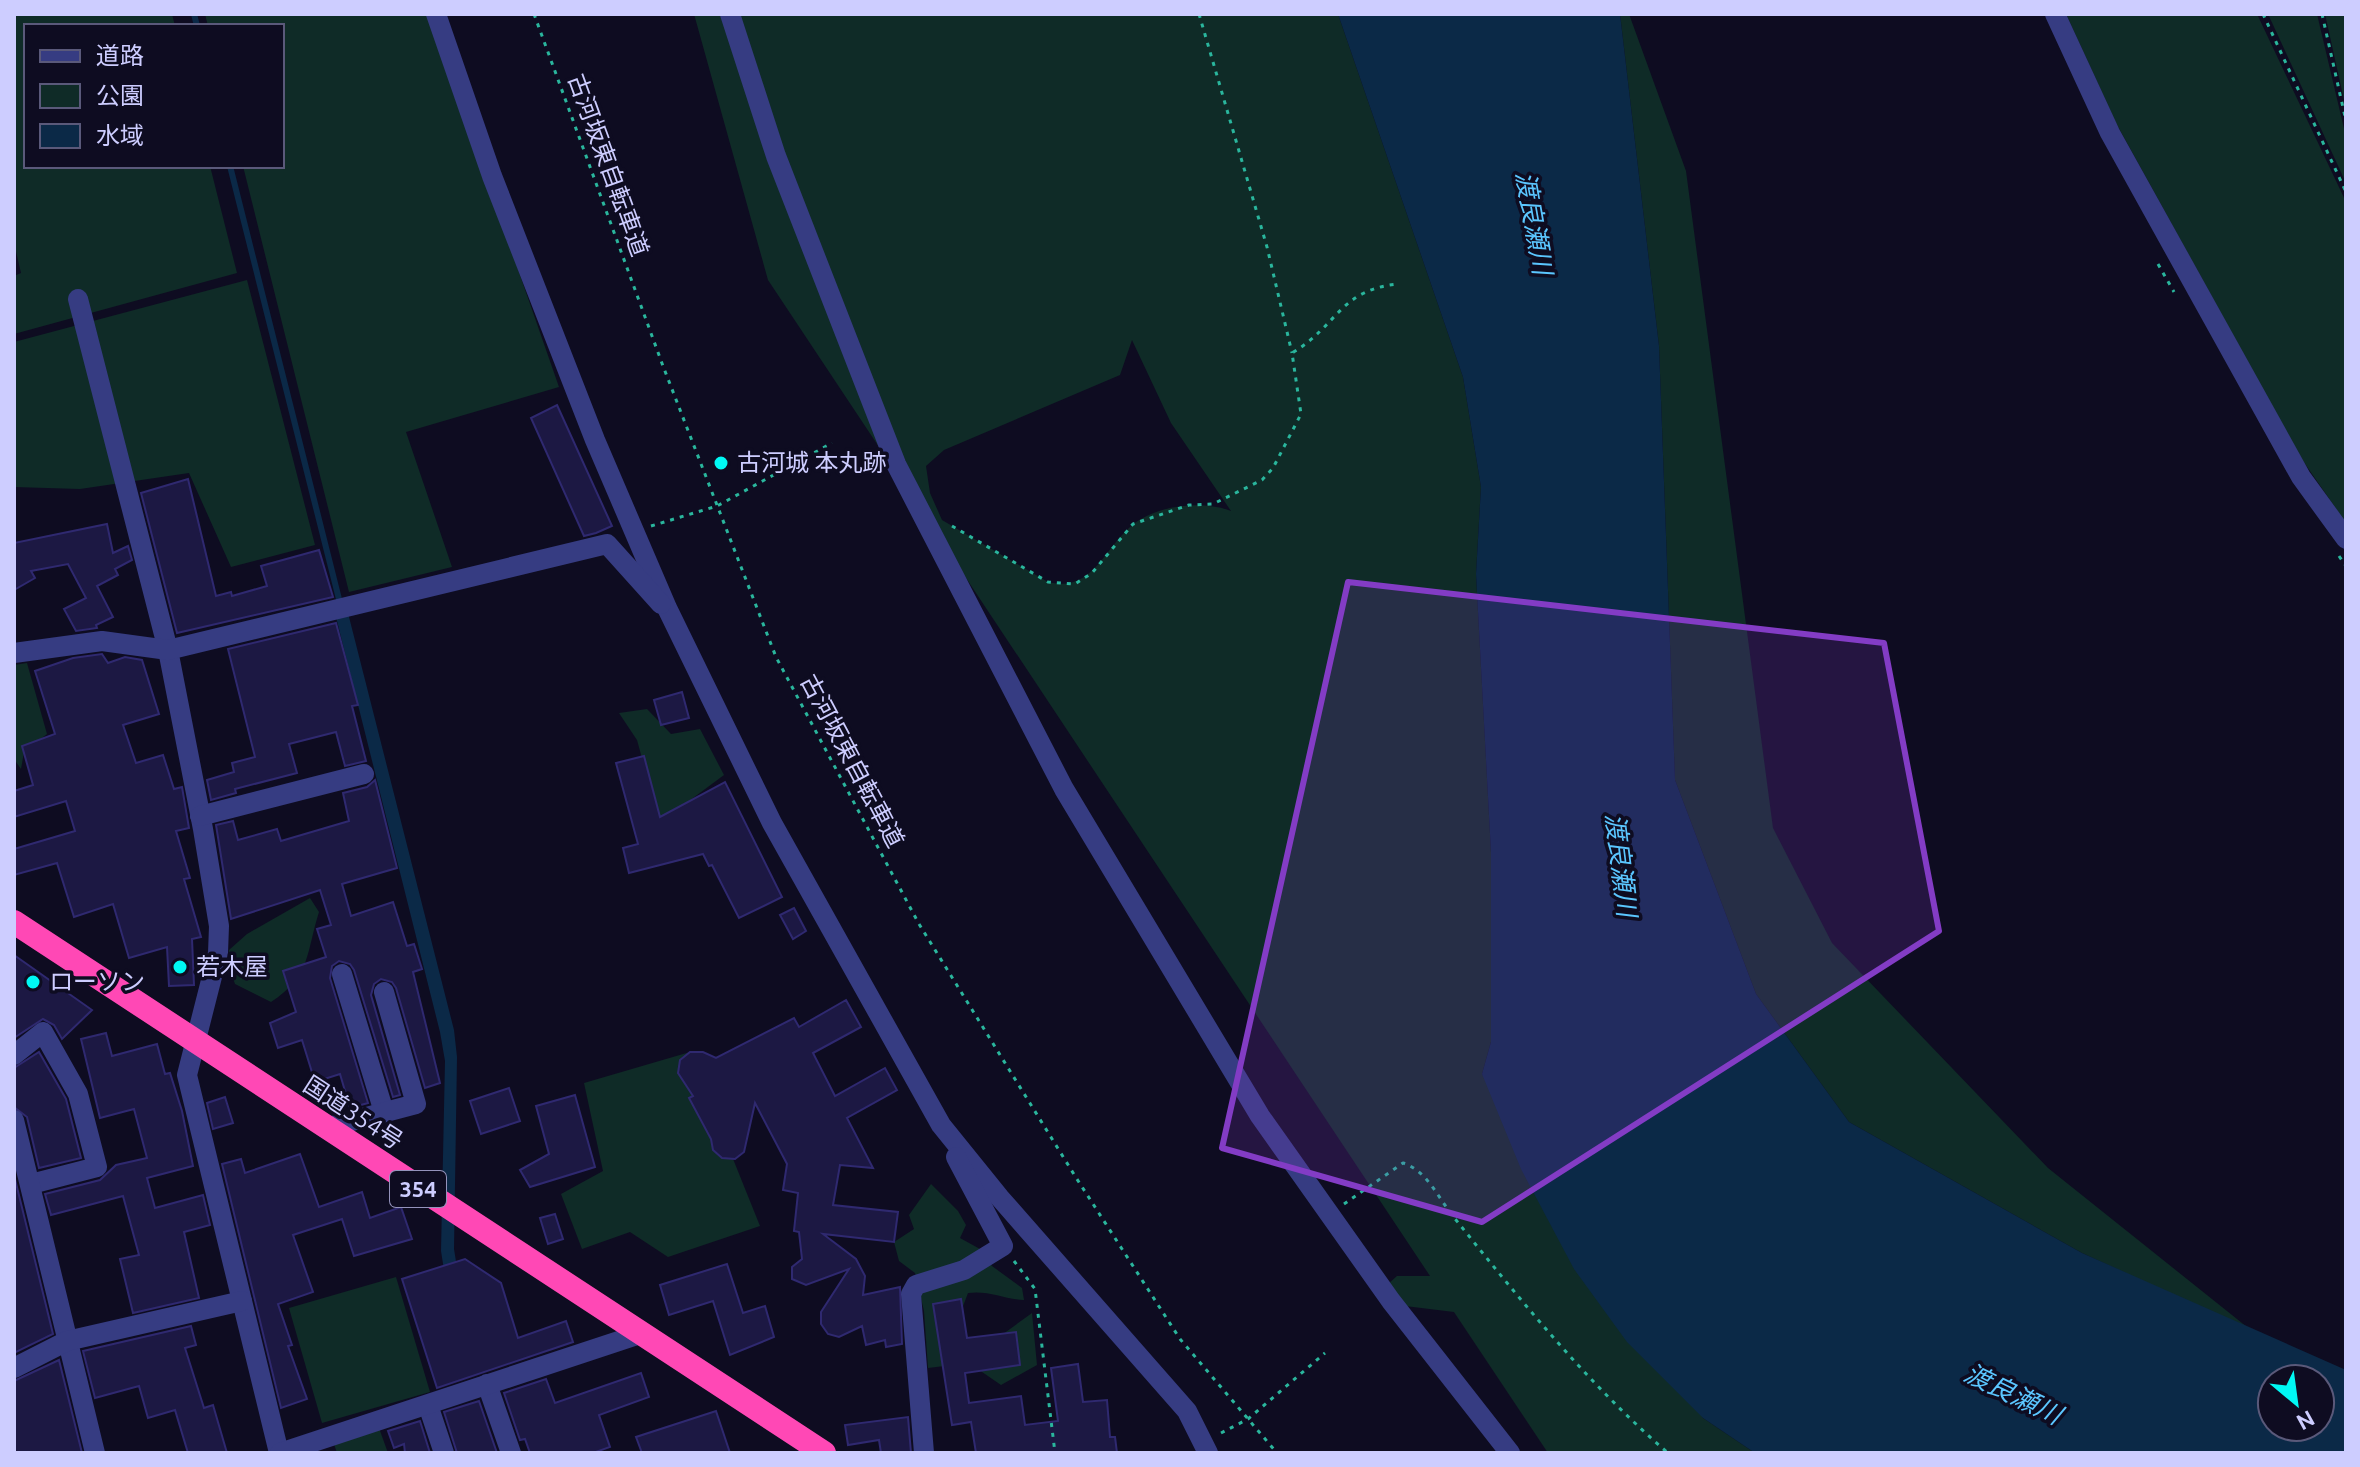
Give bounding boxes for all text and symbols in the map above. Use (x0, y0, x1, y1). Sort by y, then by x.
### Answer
legend (24, 24, 284, 168)
text: 道路 (96, 42, 144, 69)
street label: 古河坂東自転車道 (563, 70, 654, 260)
text: 公園 (96, 82, 144, 109)
text: 水域 (96, 122, 144, 149)
water label: 渡良瀬川 (1511, 169, 1558, 280)
place label: 古河城 本丸跡 (737, 449, 887, 476)
marker: 古河城 本丸跡 (712, 454, 730, 472)
street label: 古河坂東自転車道 (795, 670, 909, 852)
water label: 渡良瀬川 (1601, 812, 1643, 921)
place label: 若木屋 (196, 953, 268, 980)
marker: 若木屋 (171, 958, 189, 976)
place label: ローソン (49, 968, 145, 995)
marker: ローソン (24, 973, 42, 991)
street label: 国道354号 (299, 1071, 408, 1155)
road number: 354 (390, 1171, 446, 1207)
water label: 渡良瀬川 (1960, 1358, 2069, 1431)
north arrow (2256, 1363, 2336, 1443)
text: N (2293, 1406, 2319, 1436)

